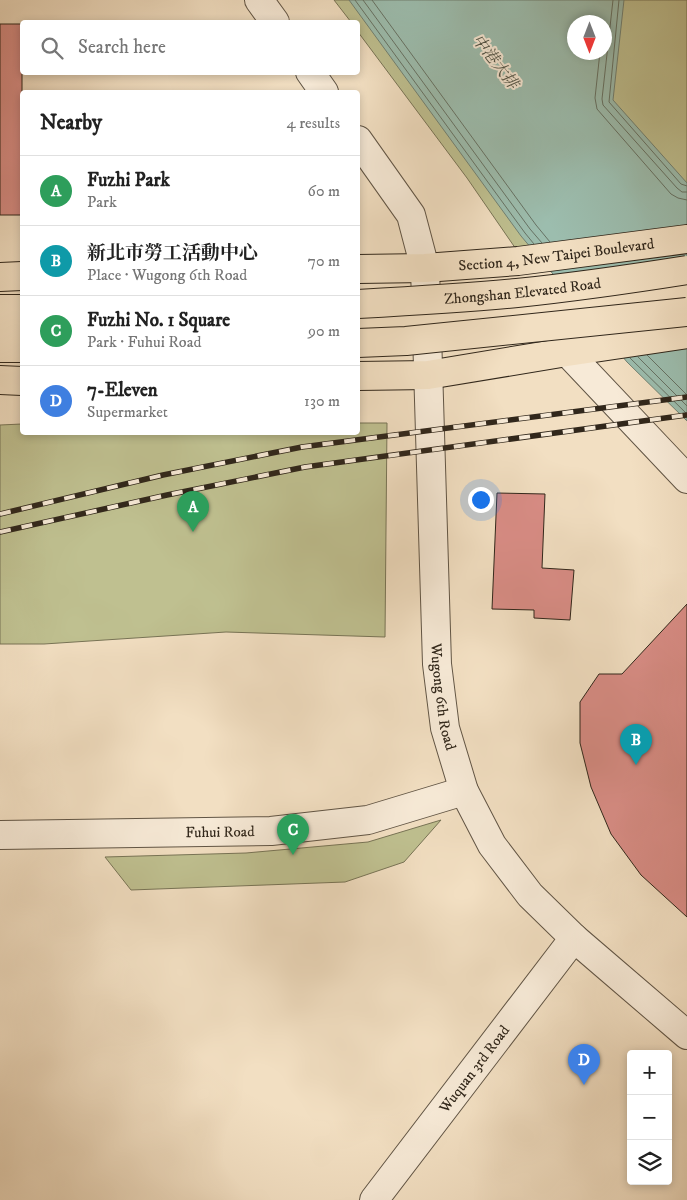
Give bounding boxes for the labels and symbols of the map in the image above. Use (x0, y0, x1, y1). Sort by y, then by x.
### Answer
north arrow (567, 15, 612, 60)
water label: 中港大排 (468, 30, 524, 95)
street label: Section 4, New Taipei Boulevard (458, 234, 656, 275)
street label: Zhongshan Elevated Road (444, 274, 603, 309)
your location (468, 487, 494, 513)
pin: A (177, 491, 209, 532)
street label: Wugong 6th Road (426, 642, 460, 753)
pin: B (620, 724, 652, 765)
pin: C (277, 814, 309, 855)
street label: Fuhui Road (185, 822, 255, 842)
street label: Wuquan 3rd Road (434, 1021, 514, 1118)
pin: D (568, 1044, 600, 1085)

